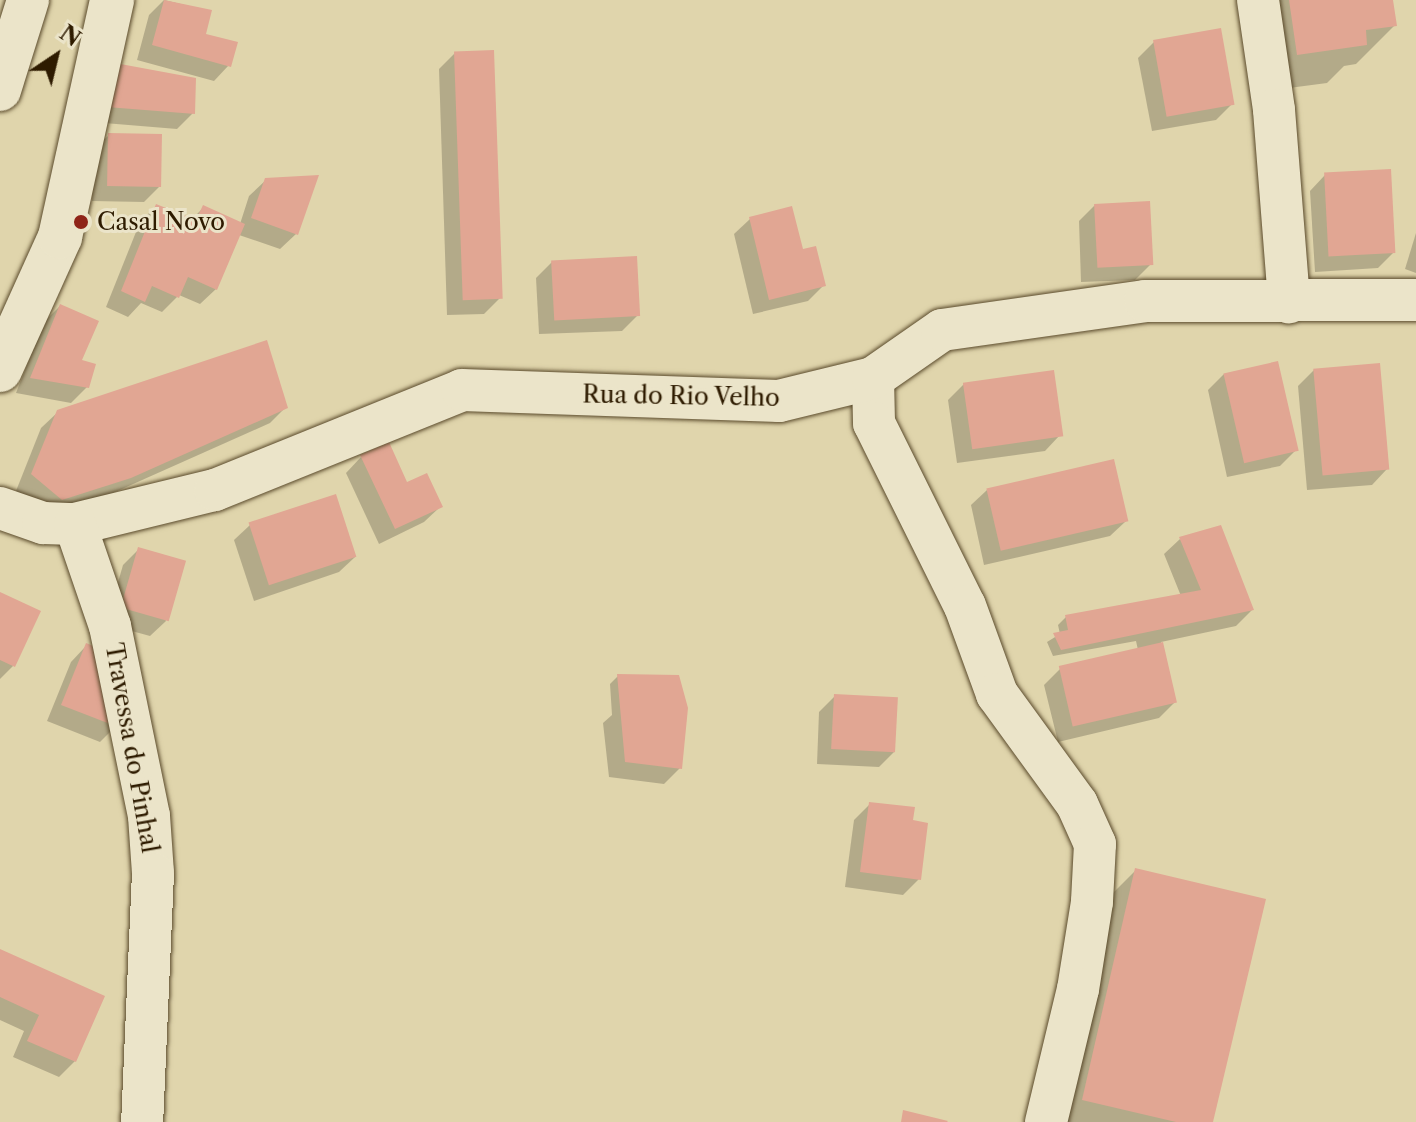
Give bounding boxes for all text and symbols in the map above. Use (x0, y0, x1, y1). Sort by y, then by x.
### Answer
north arrow (16, 16, 96, 96)
text: N (54, 19, 86, 52)
place label: Casal Novo (97, 208, 225, 236)
marker: Casal Novo (72, 213, 90, 231)
street label: Rua do Rio Velho (581, 380, 781, 412)
street label: Travessa do Pinhal (99, 641, 165, 855)

